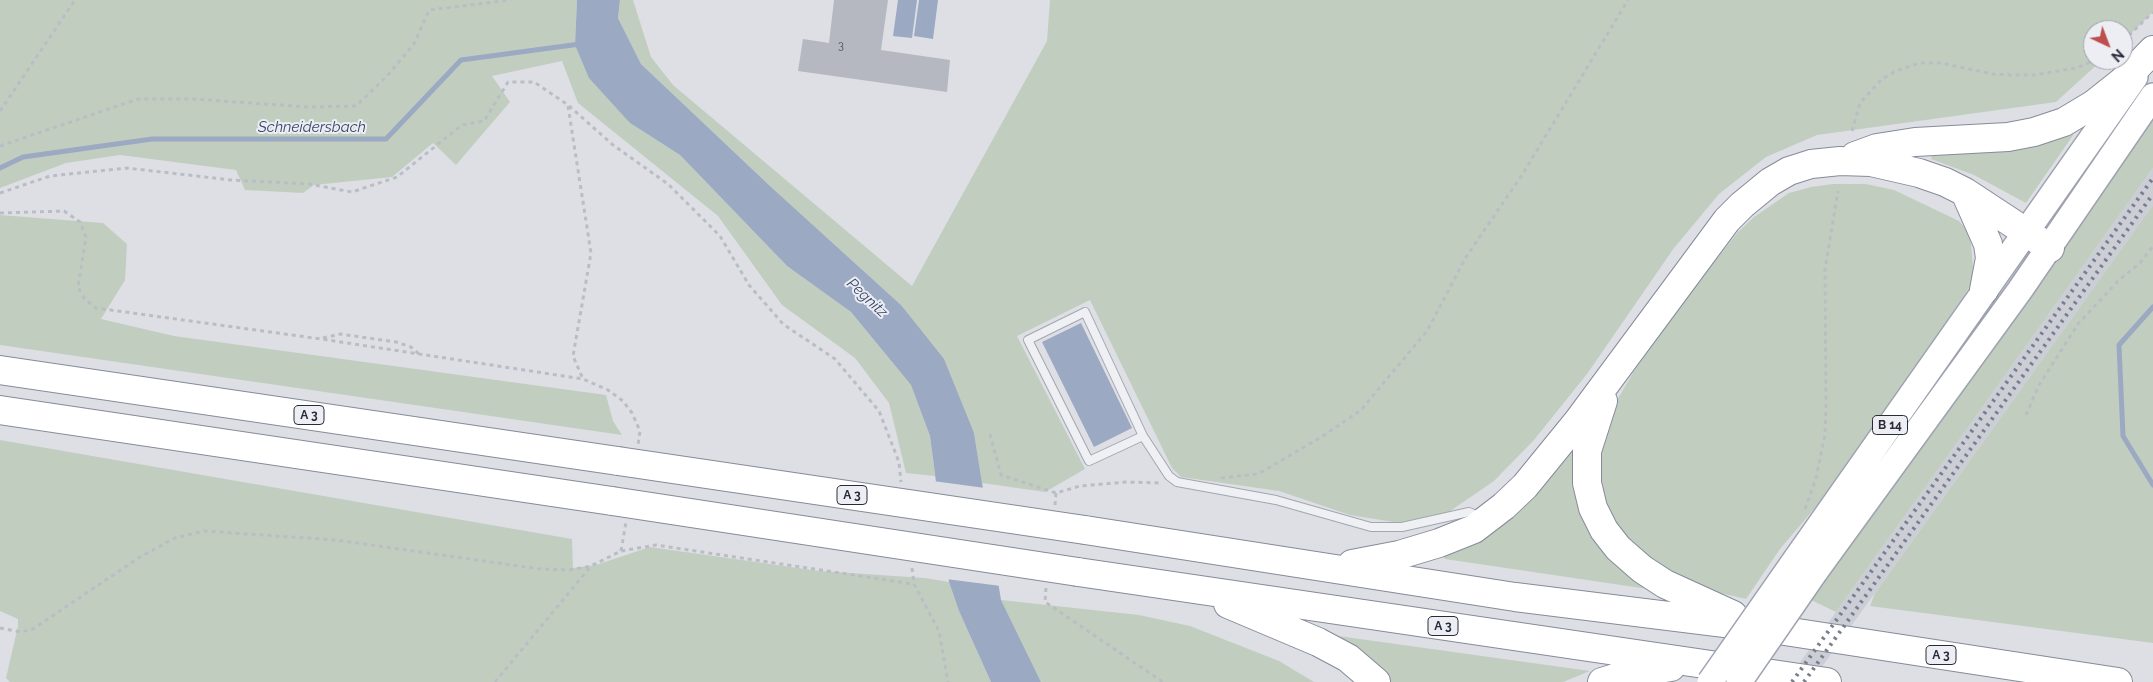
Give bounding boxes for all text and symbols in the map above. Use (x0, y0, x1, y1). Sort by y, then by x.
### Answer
north arrow (2083, 20, 2133, 70)
house number: 3 (838, 39, 844, 53)
text: N (2108, 46, 2127, 65)
water label: Schneidersbach (258, 118, 366, 136)
water label: Pegnitz (843, 275, 891, 321)
road number: A 3 (294, 406, 324, 424)
road number: B 14 (1872, 416, 1908, 434)
road number: A 3 (837, 486, 867, 504)
road number: A 3 (1428, 616, 1458, 636)
road number: A 3 (1926, 646, 1956, 664)

